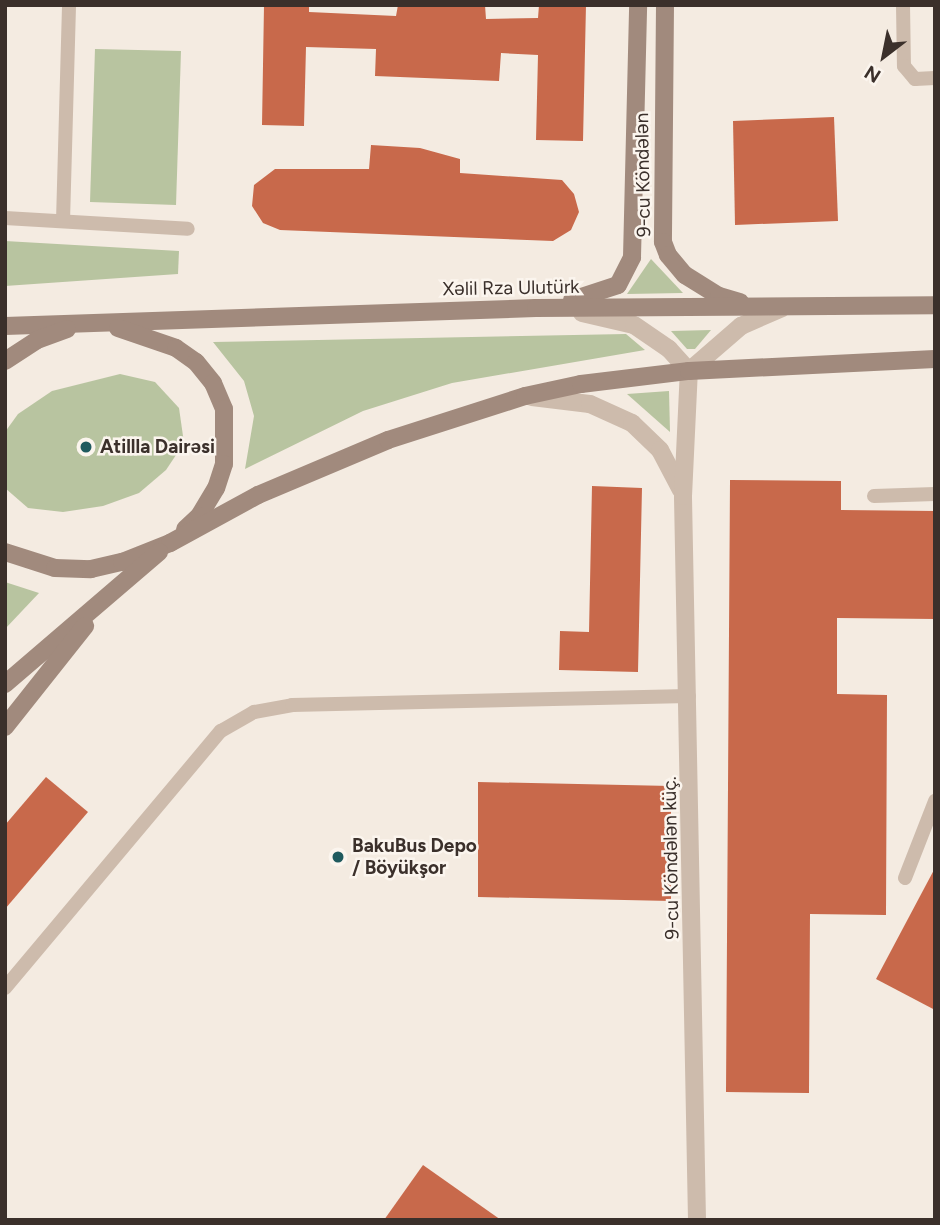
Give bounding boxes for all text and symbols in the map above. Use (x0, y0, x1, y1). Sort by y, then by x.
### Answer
north arrow (849, 21, 919, 91)
text: N (860, 61, 885, 88)
street label: 9-cu Köndələn (631, 113, 655, 237)
street label: Xəlil Rza Ulutürk (442, 275, 580, 301)
place label: Atillla Dairəsi (100, 436, 215, 458)
marker: Atillla Dairəsi (78, 439, 94, 455)
street label: 9-cu Köndələn küç. (658, 776, 684, 940)
place label: BakuBus Depo / Böyükşor (352, 835, 477, 879)
marker: BakuBus Depo / Böyükşor (330, 849, 346, 865)

